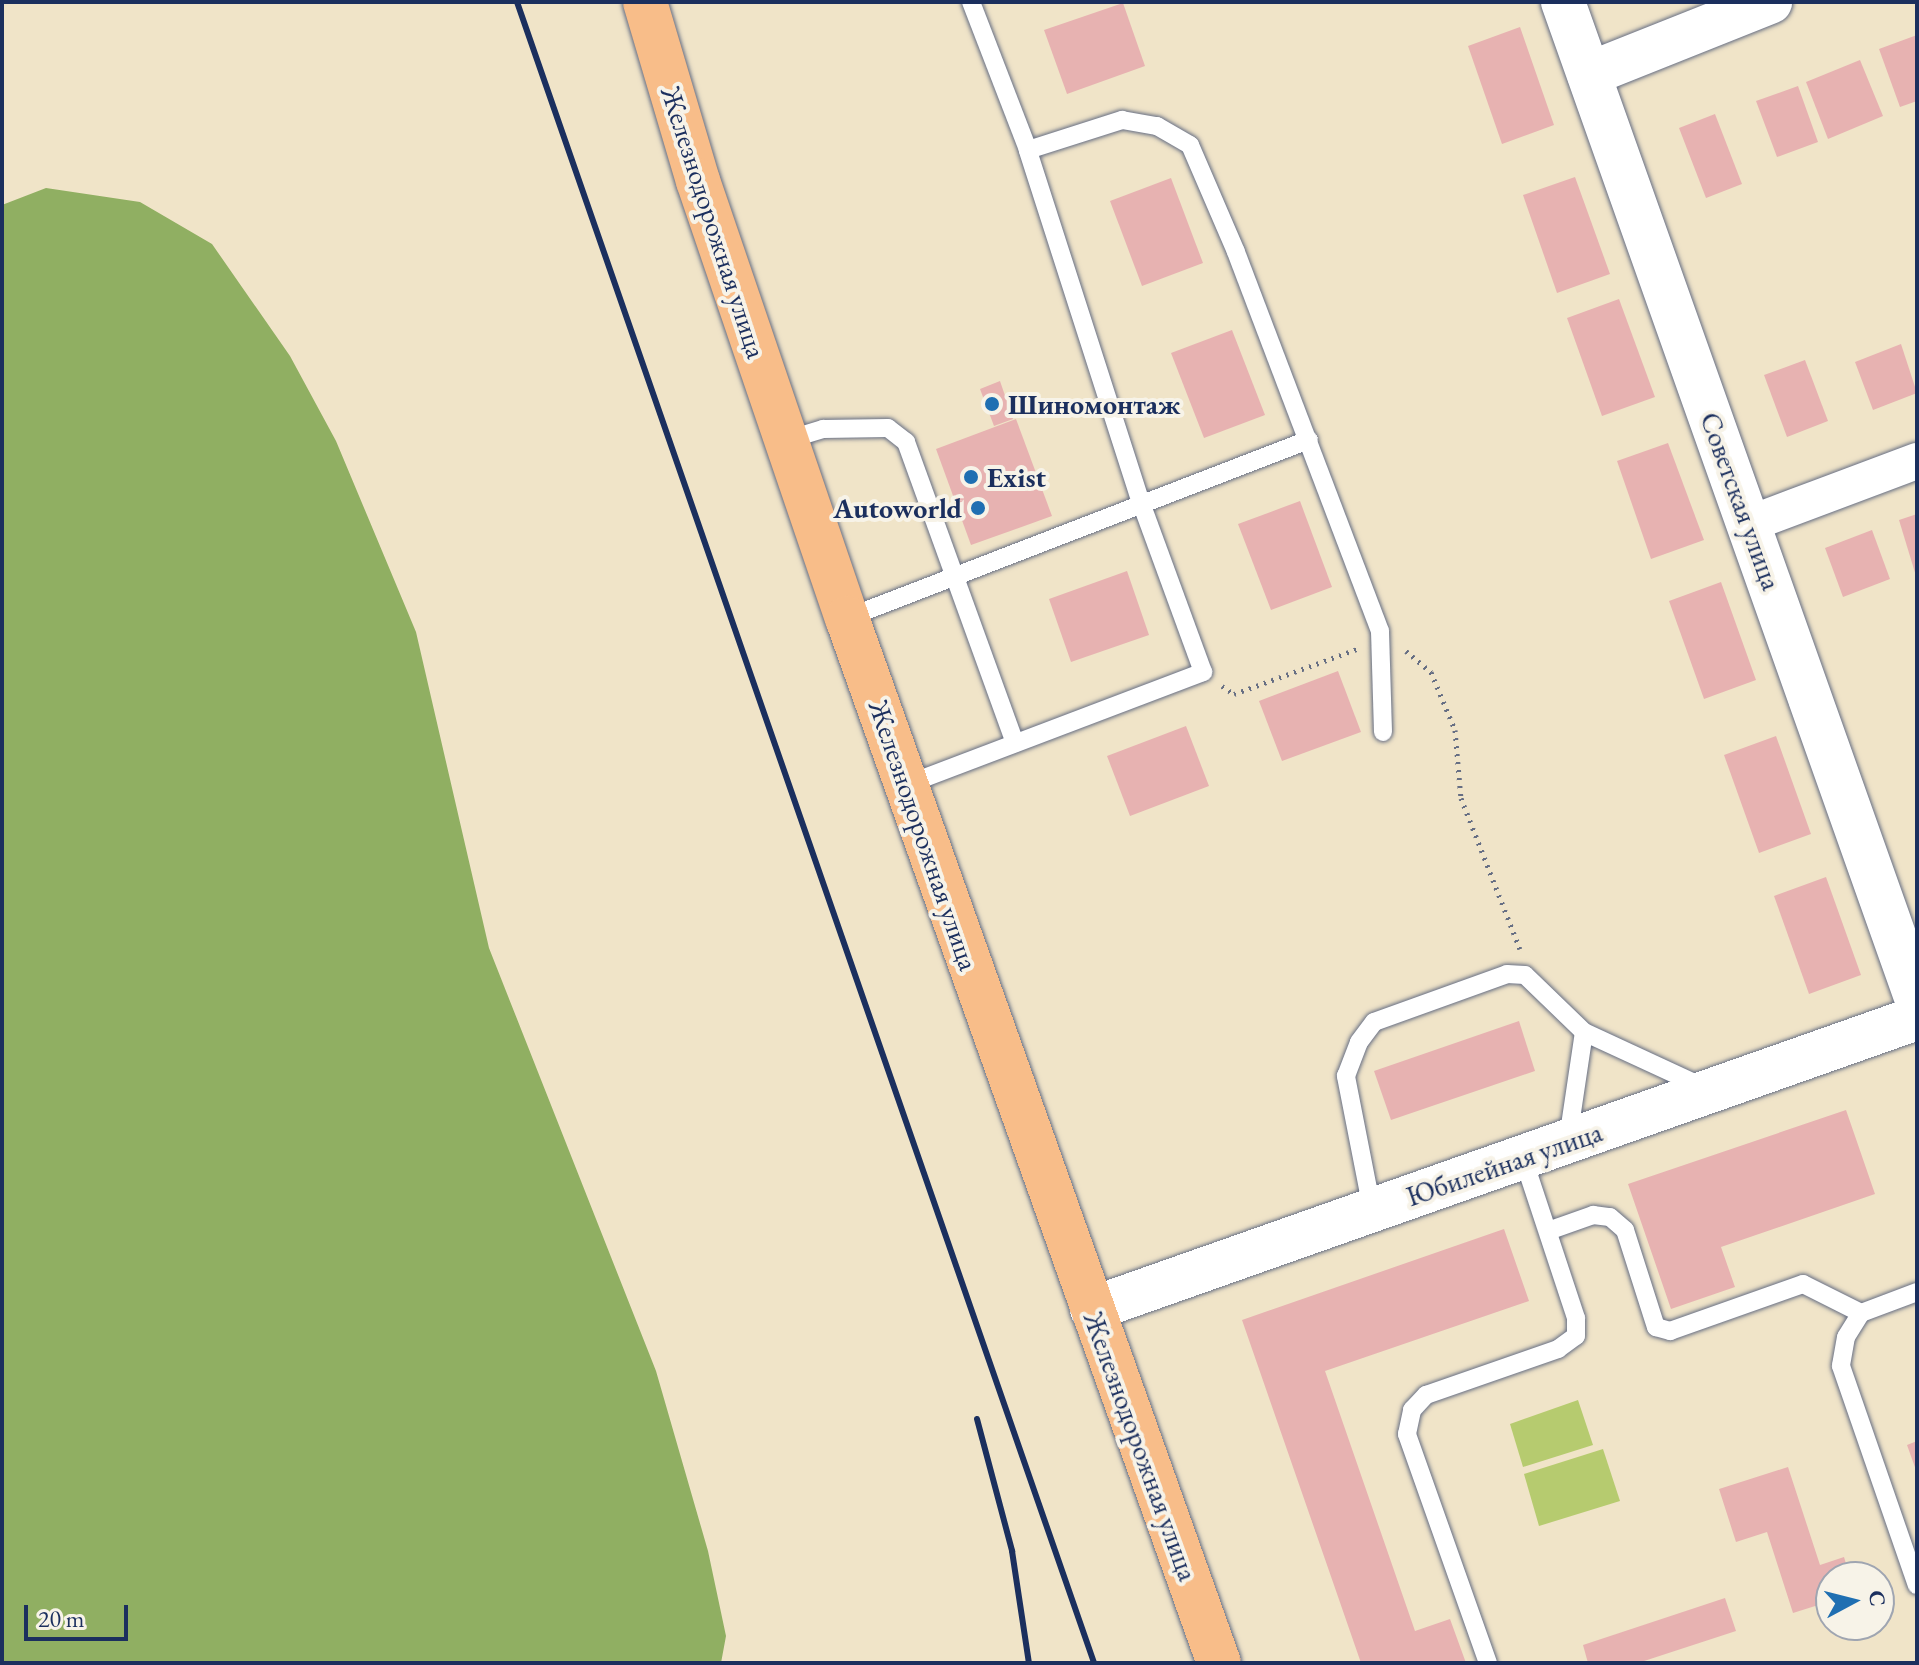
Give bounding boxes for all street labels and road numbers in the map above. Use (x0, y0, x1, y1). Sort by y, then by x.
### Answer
street label: Железнодорожная улица (654, 82, 774, 362)
street label: Советская улица (1693, 408, 1789, 594)
street label: Железнодорожная улица (862, 695, 986, 975)
street label: Юбилейная улица (1402, 1115, 1606, 1213)
street label: Железнодорожная улица (1077, 1307, 1205, 1585)

